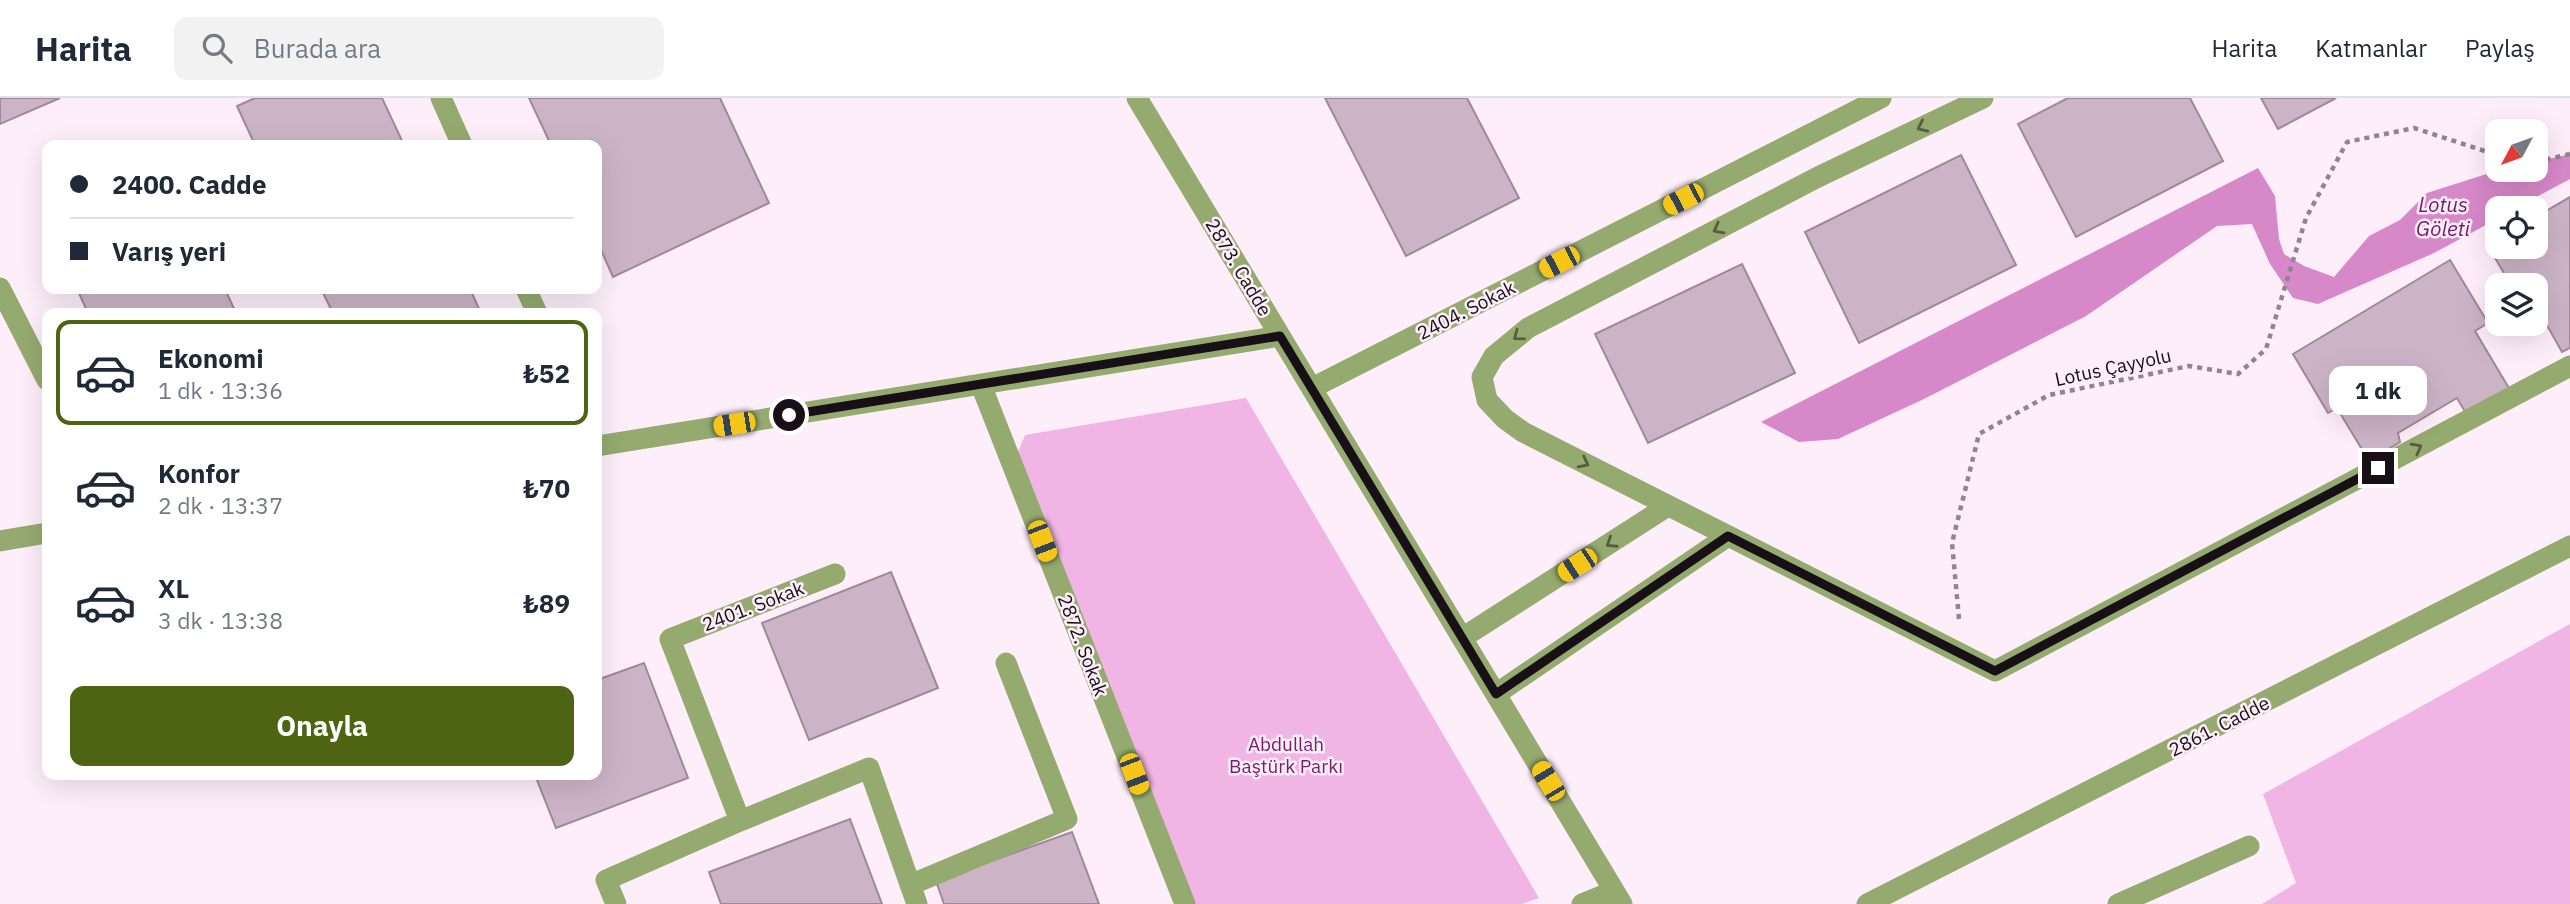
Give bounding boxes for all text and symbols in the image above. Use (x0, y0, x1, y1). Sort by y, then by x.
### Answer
search box (174, 17, 664, 80)
text: Harita (35, 27, 132, 70)
icon: search (198, 29, 236, 67)
text: Burada ara (254, 31, 381, 65)
text: Harita (2211, 32, 2277, 64)
text: Katmanlar (2315, 32, 2427, 64)
text: Paylaş (2465, 32, 2535, 64)
one-way arrow (1917, 119, 1929, 133)
north arrow (2485, 119, 2548, 182)
map controls (2485, 119, 2548, 336)
text: 2400. Cadde (112, 167, 267, 201)
car (1660, 180, 1707, 218)
water label: Lotus Göleti (2416, 190, 2470, 242)
button: locate (2485, 196, 2548, 259)
street label: 2873. Cadde (1200, 214, 1278, 320)
one-way arrow (1713, 221, 1725, 234)
text: Varış yeri (112, 234, 226, 268)
car (1536, 243, 1583, 281)
button: layers (2485, 273, 2548, 336)
street label: 2404. Sokak (1413, 275, 1519, 345)
one-way arrow (1513, 328, 1526, 340)
icon: car (74, 341, 137, 404)
text: Ekonomi (158, 341, 264, 375)
street label: Lotus Çayyolu (2053, 343, 2173, 391)
text: ₺52 (523, 356, 570, 390)
callout: 1 dk (2329, 366, 2427, 416)
text: 1 dk · 13:36 (158, 375, 283, 405)
text: 1 dk (2355, 375, 2401, 405)
route start (773, 399, 805, 431)
car (712, 410, 757, 438)
one-way arrow (2410, 442, 2422, 456)
route end (2362, 452, 2394, 484)
one-way arrow (1577, 455, 1589, 469)
icon: car (74, 456, 137, 519)
text: Konfor (158, 456, 240, 490)
text: ₺70 (523, 471, 570, 505)
text: 2 dk · 13:37 (158, 490, 283, 520)
car (1025, 518, 1060, 564)
one-way arrow (1606, 535, 1619, 547)
car (1554, 545, 1601, 585)
icon: car (74, 571, 137, 634)
text: XL (158, 571, 189, 605)
street label: 2401. Sokak (699, 576, 807, 636)
text: ₺89 (523, 586, 570, 620)
street label: 2872. Sokak (1053, 591, 1113, 699)
text: 3 dk · 13:38 (158, 605, 283, 635)
button: Onayla (70, 686, 574, 766)
street label: 2861. Cadde (2165, 690, 2273, 762)
park label: Abdullah Baştürk Parkı (1229, 732, 1343, 778)
car (1117, 751, 1152, 797)
car (1529, 758, 1568, 804)

